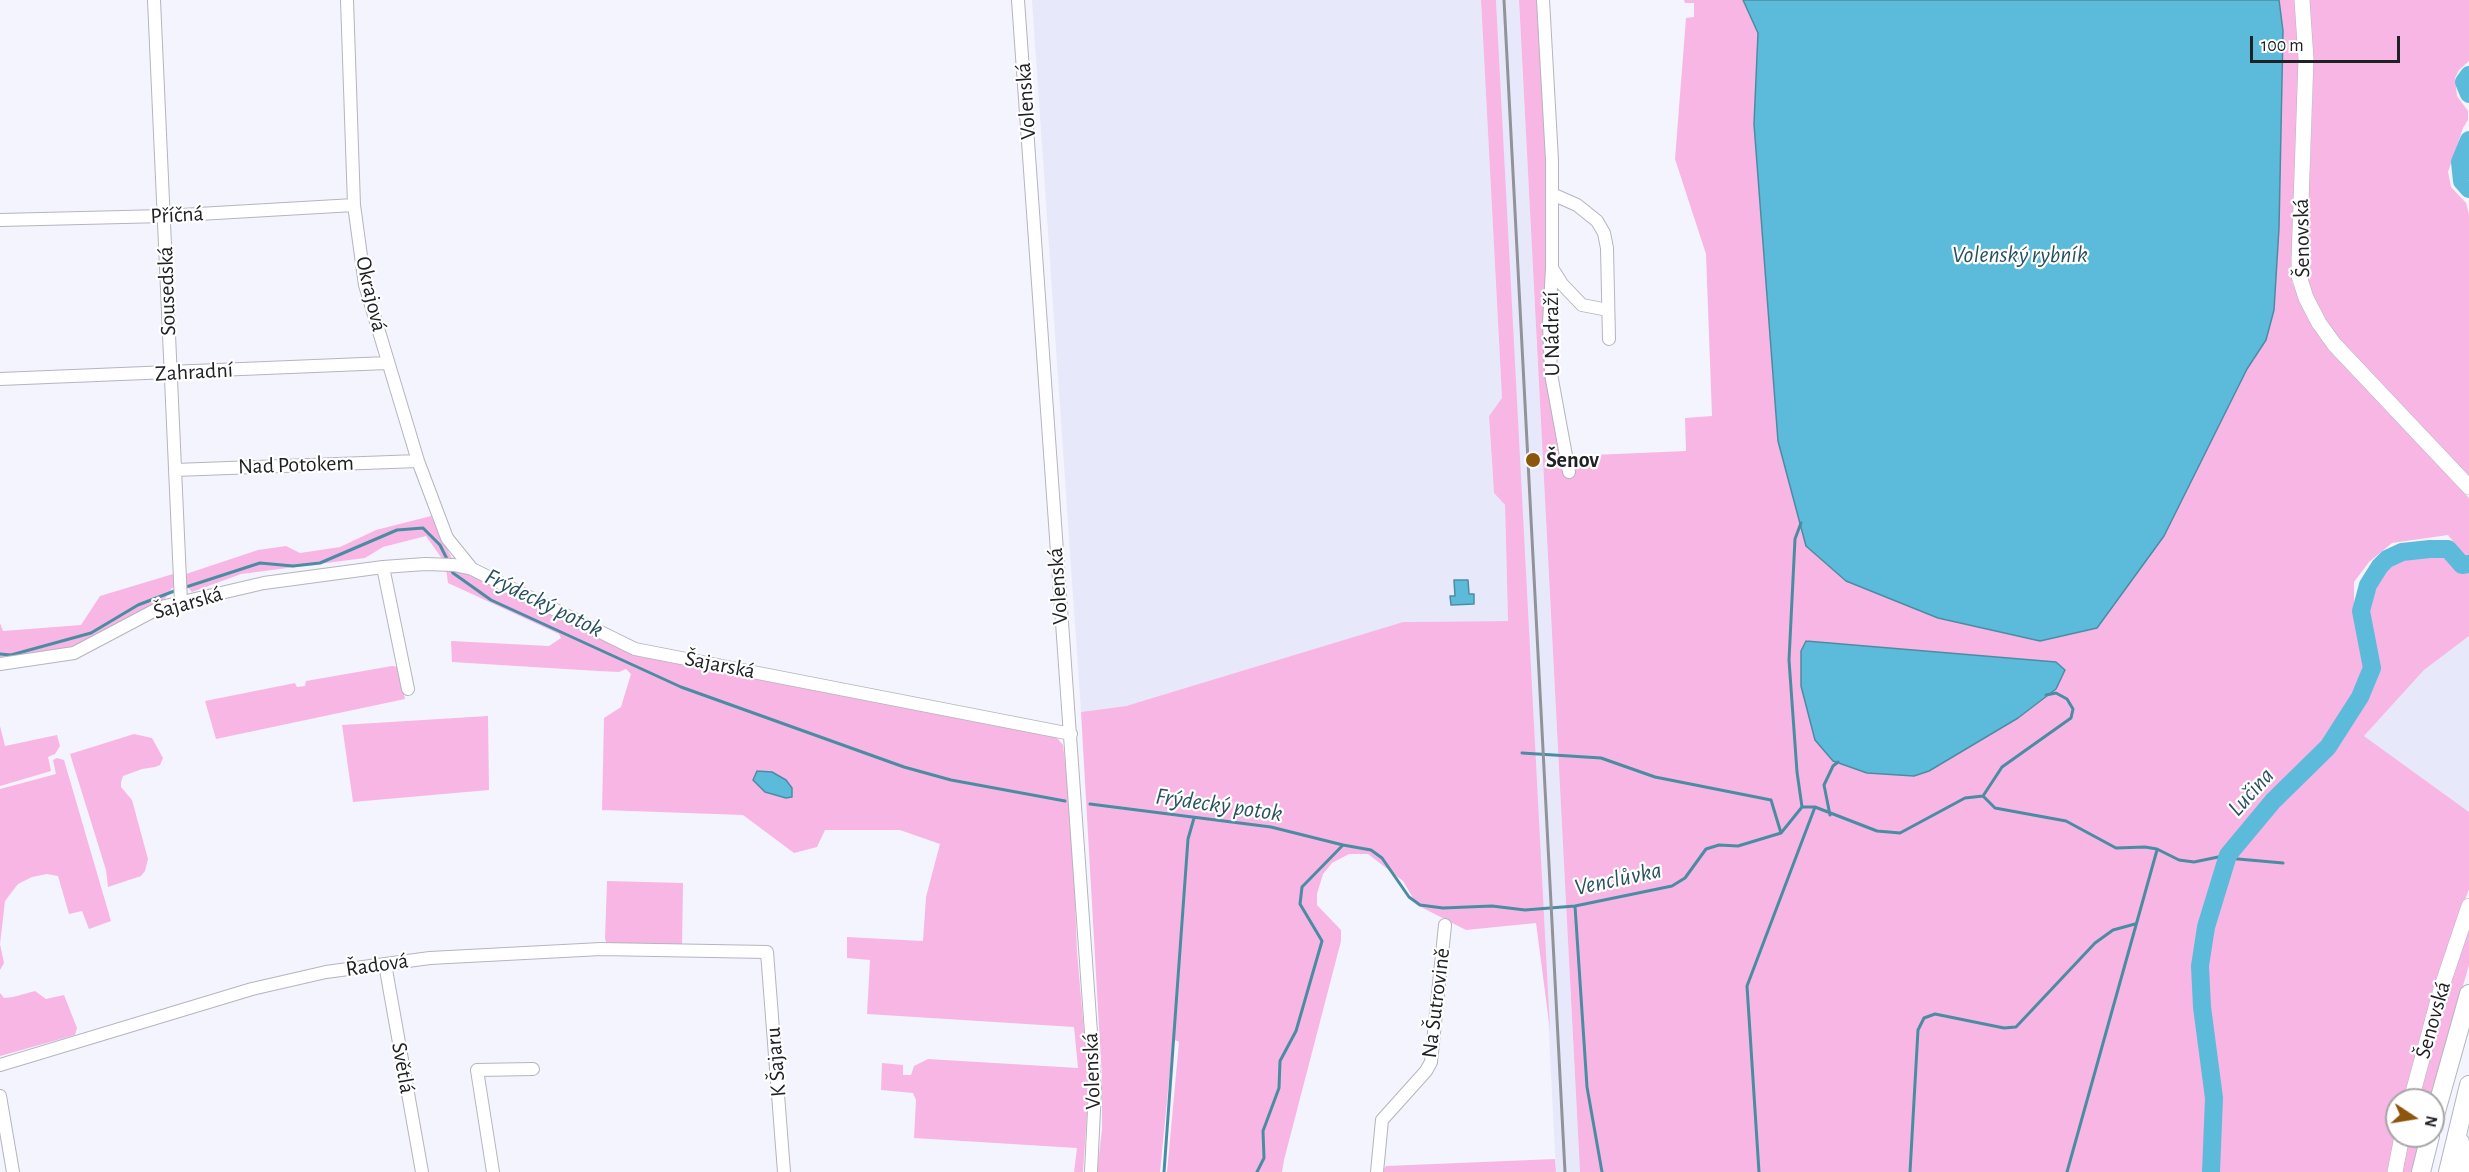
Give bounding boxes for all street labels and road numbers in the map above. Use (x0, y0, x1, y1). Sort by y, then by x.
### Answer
street label: Volenská (1010, 62, 1042, 140)
street label: Šenovská (2288, 198, 2316, 278)
street label: Příčná (150, 200, 204, 230)
street label: Sousedská (152, 246, 182, 336)
street label: Okrajová (350, 254, 392, 334)
street label: U Nádraží (1538, 291, 1566, 377)
street label: Zahradní (154, 357, 234, 387)
street label: Nad Potokem (238, 450, 354, 480)
street label: Volenská (1042, 547, 1074, 625)
street label: Šajarská (150, 581, 226, 625)
street label: Šajarská (683, 645, 757, 685)
street label: Na Šutrovině (1416, 946, 1456, 1060)
street label: Řadová (344, 948, 410, 982)
street label: Šenovská (2409, 978, 2457, 1062)
street label: K Šajaru (760, 1026, 792, 1098)
street label: Volenská (1077, 1032, 1107, 1110)
street label: Světlá (386, 1040, 420, 1096)

